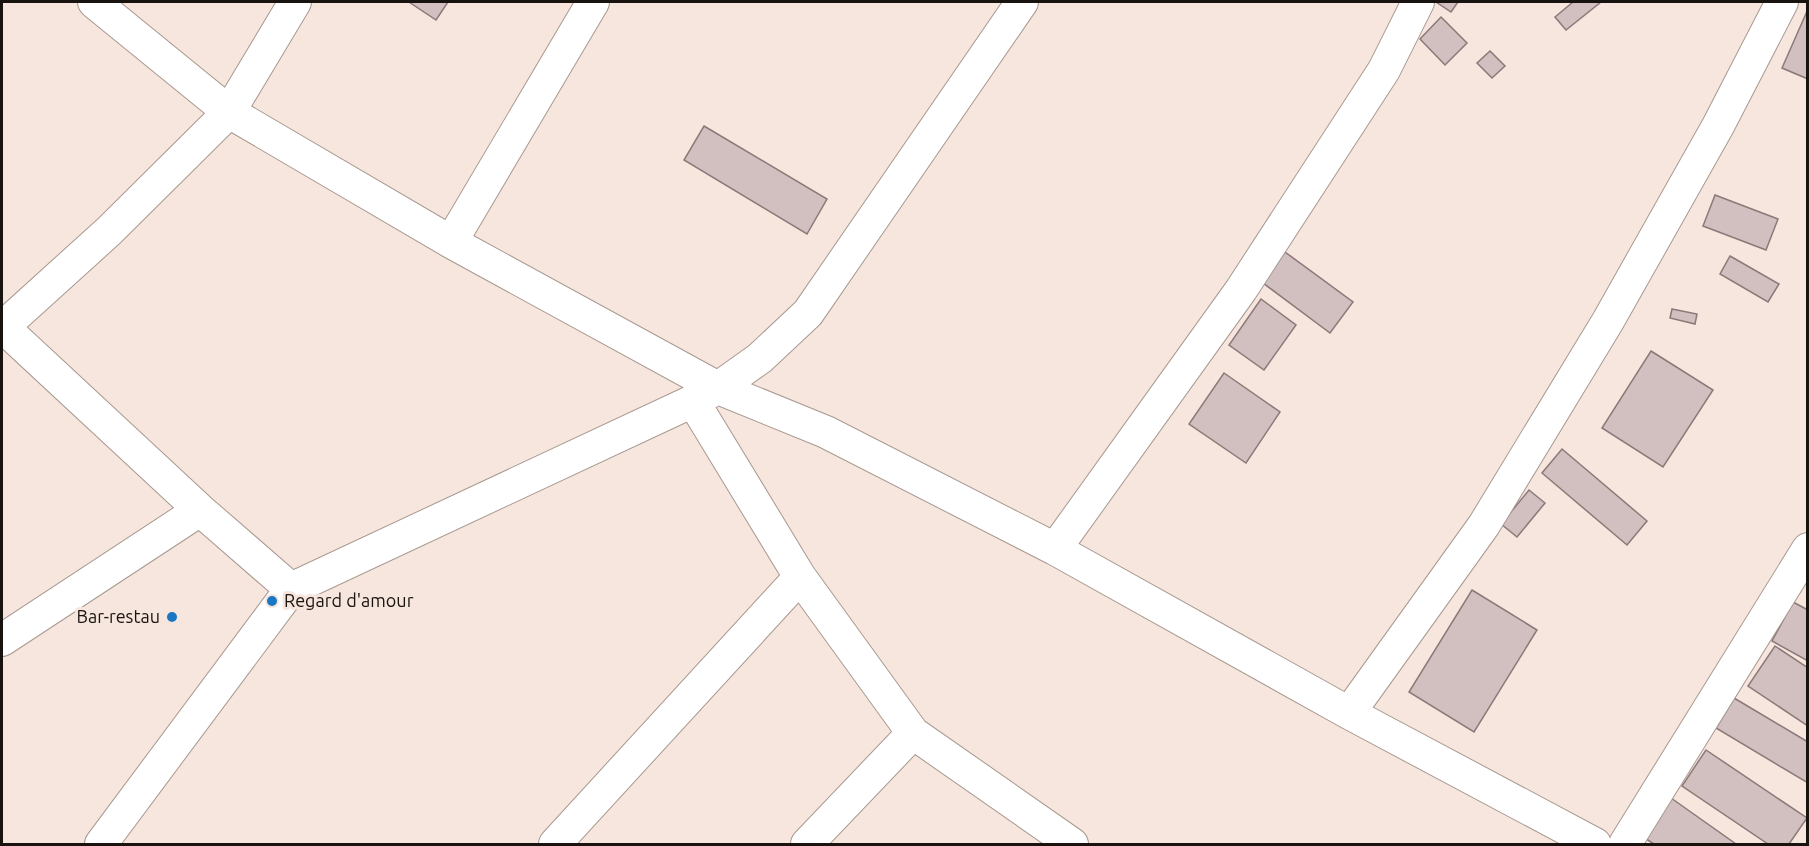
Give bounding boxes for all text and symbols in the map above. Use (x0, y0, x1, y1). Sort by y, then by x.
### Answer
place label: Regard d'amour (284, 590, 414, 610)
marker: Regard d'amour (265, 594, 279, 608)
place label: Bar-restau (77, 606, 160, 626)
marker: Bar-restau (165, 610, 179, 624)

